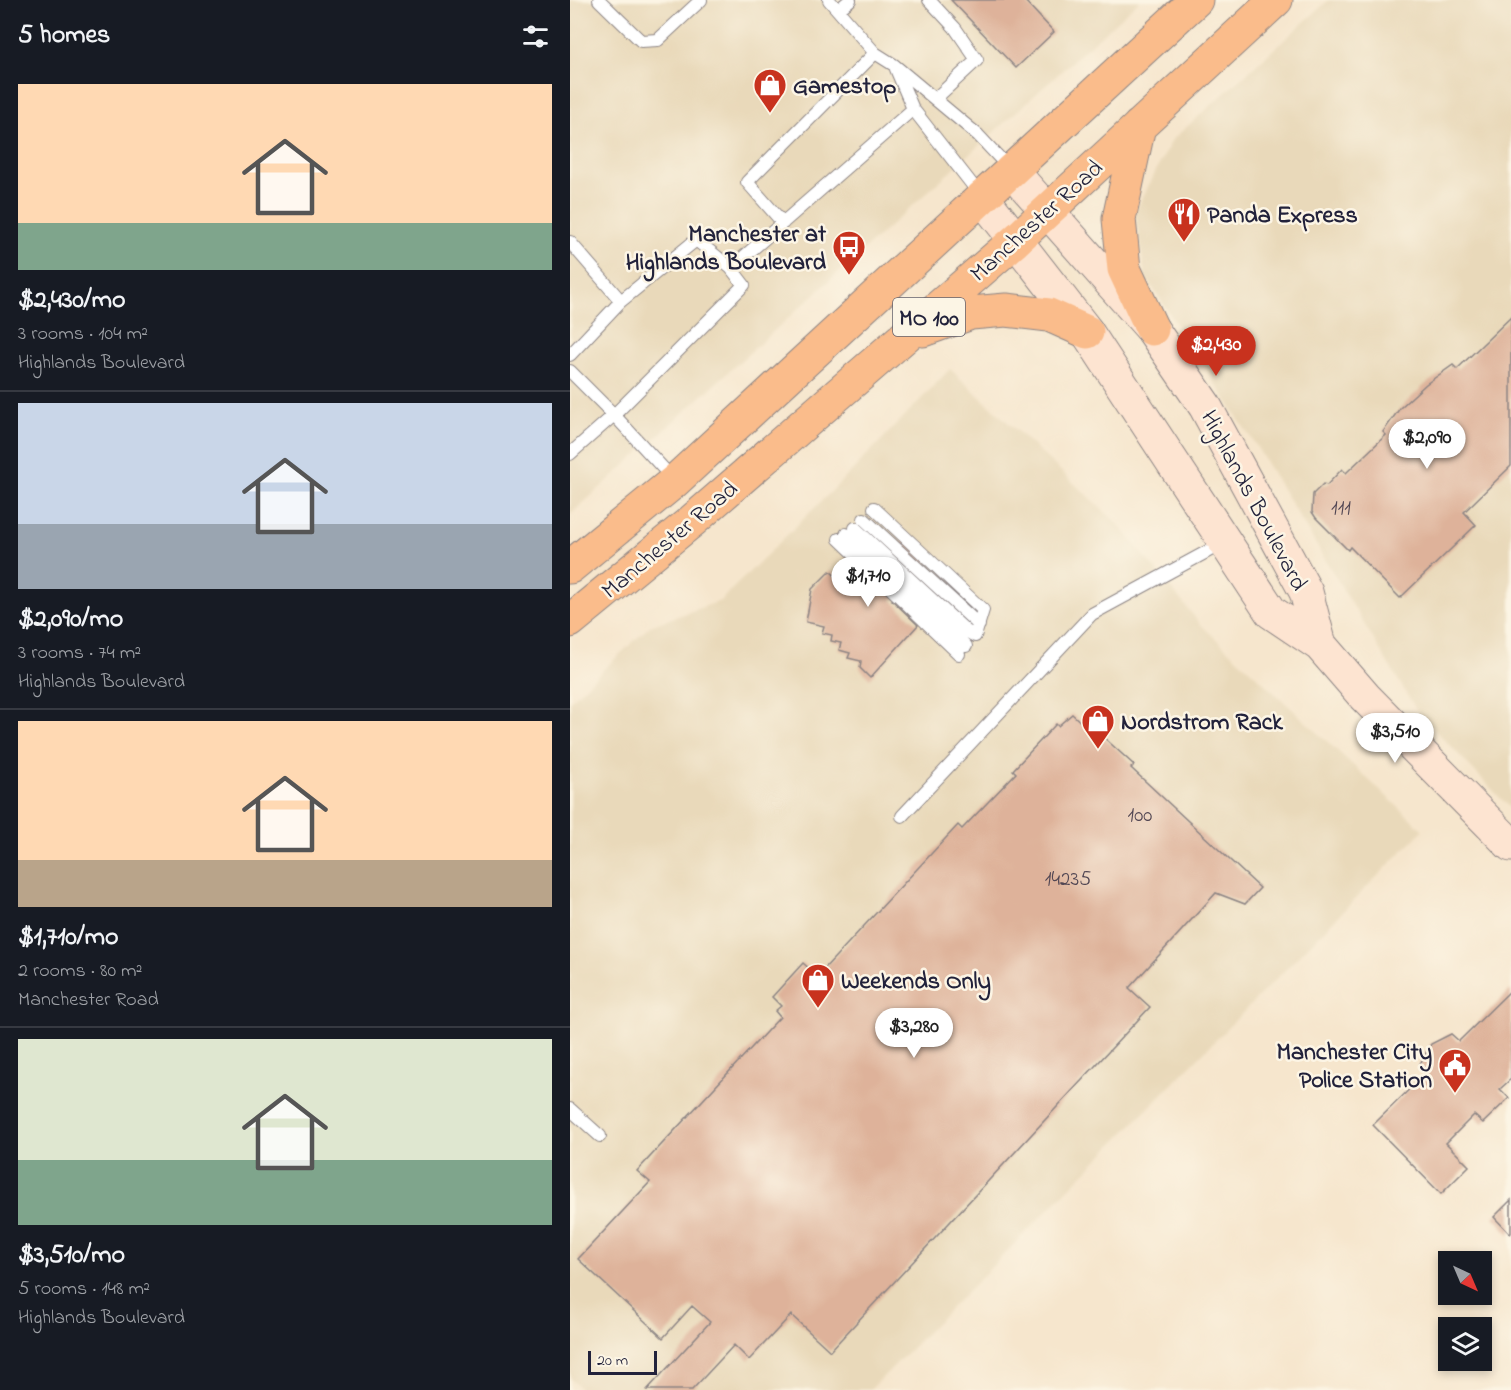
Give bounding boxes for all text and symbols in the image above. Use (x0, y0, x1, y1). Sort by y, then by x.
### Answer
text: 5 homes (18, 17, 110, 55)
icon: filters (519, 20, 552, 53)
shop icon: Gamestop (752, 67, 788, 114)
place label: Gamestop (793, 70, 896, 105)
icon: home (231, 123, 339, 231)
street label: Manchester Road (963, 152, 1112, 291)
restaurant icon: Panda Express (1166, 196, 1202, 243)
place label: Panda Express (1207, 199, 1358, 234)
place label: Manchester at Highlands Boulevard (626, 218, 827, 282)
bus stop icon: Manchester at Highlands Boulevard (831, 229, 867, 276)
text: $2,430/mo (18, 282, 126, 320)
road number: MO 100 (893, 298, 965, 336)
text: 3 rooms · 104 m² (18, 320, 148, 349)
pin: $2,430 (1167, 326, 1265, 377)
text: $2,430 (1191, 331, 1241, 360)
text: Highlands Boulevard (18, 349, 185, 378)
street label: Highlands Boulevard (1190, 405, 1315, 598)
pin: $2,090 (1378, 419, 1476, 470)
text: $2,090 (1403, 424, 1451, 453)
icon: home (231, 442, 339, 550)
street label: Manchester Road (595, 473, 747, 609)
house number: 111 (1331, 494, 1351, 524)
pin: $1,710 (819, 557, 917, 608)
text: $1,710 (845, 562, 891, 591)
text: $2,090/mo (18, 601, 123, 639)
text: 3 rooms · 74 m² (18, 639, 141, 668)
text: Highlands Boulevard (18, 668, 185, 697)
shop icon: Nordstrom Rack (1080, 703, 1116, 750)
place label: Nordstrom Rack (1121, 706, 1283, 741)
pin: $3,510 (1346, 713, 1444, 764)
text: $3,510 (1370, 718, 1420, 747)
icon: home (231, 760, 339, 868)
house number: 100 (1128, 801, 1152, 831)
house number: 14235 (1045, 865, 1091, 895)
text: $1,710/mo (18, 919, 118, 957)
text: 2 rooms · 80 m² (18, 957, 143, 986)
shop icon: Weekends Only (800, 962, 836, 1009)
place label: Weekends Only (841, 965, 991, 1001)
text: Manchester Road (18, 986, 159, 1015)
pin: $3,280 (865, 1008, 963, 1059)
text: $3,280 (889, 1013, 939, 1042)
place label: Manchester City Police Station (1276, 1036, 1432, 1099)
public building icon: Manchester City Police Station (1437, 1047, 1473, 1094)
icon: home (231, 1078, 339, 1186)
text: $3,510/mo (18, 1237, 125, 1275)
north arrow (1438, 1251, 1492, 1305)
map controls (1438, 1251, 1492, 1371)
text: 5 rooms · 148 m² (18, 1275, 150, 1304)
text: Highlands Boulevard (18, 1304, 185, 1333)
button: layers (1438, 1317, 1492, 1371)
scale bar (588, 1348, 657, 1376)
text: 20 m (597, 1349, 628, 1373)

